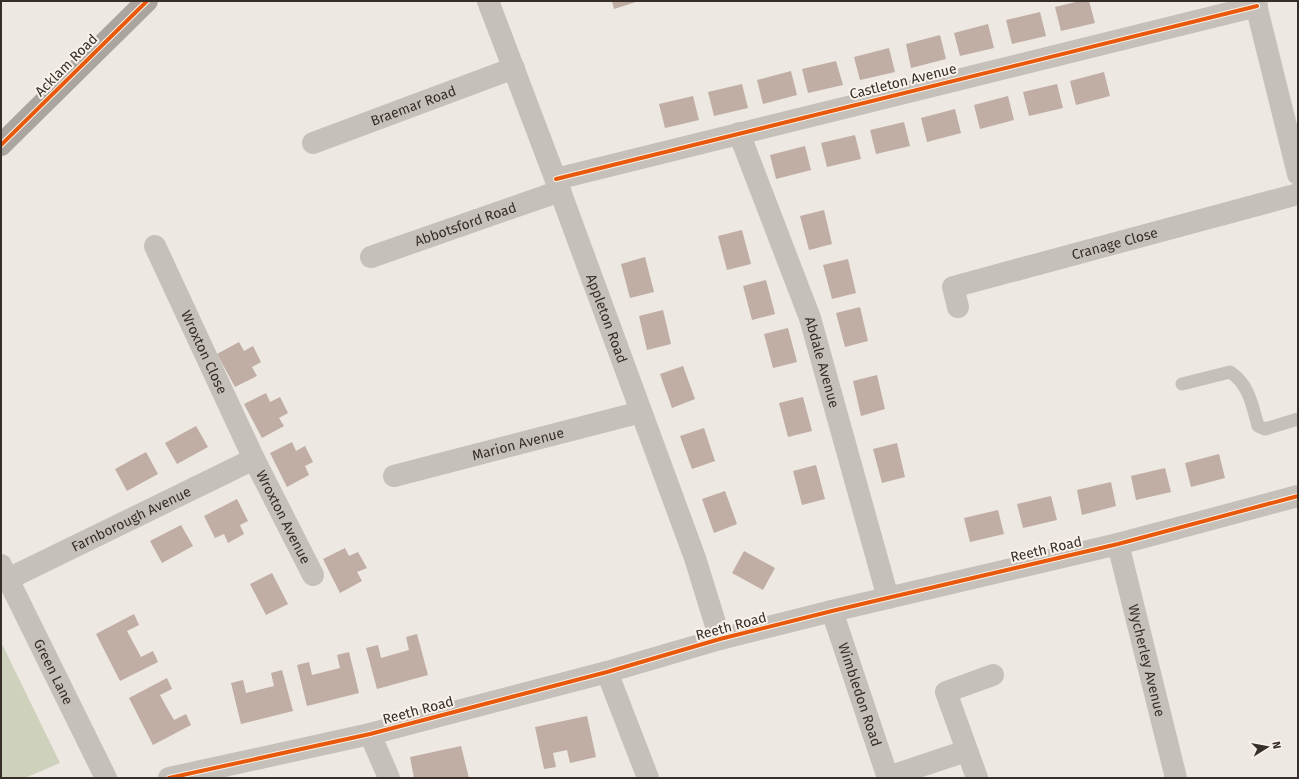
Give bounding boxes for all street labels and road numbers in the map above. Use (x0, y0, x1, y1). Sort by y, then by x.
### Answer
street label: Acklam Road (32, 31, 101, 100)
street label: Castleton Avenue (848, 60, 958, 103)
street label: Braemar Road (368, 82, 458, 130)
street label: Abbotsford Road (412, 199, 519, 250)
street label: Cranage Close (1070, 224, 1160, 264)
street label: Appleton Road (582, 272, 631, 366)
street label: Wroxton Close (177, 308, 231, 397)
street label: Abdale Avenue (801, 315, 843, 410)
street label: Marion Avenue (470, 424, 566, 464)
street label: Wroxton Avenue (252, 468, 314, 567)
street label: Farnborough Avenue (69, 483, 194, 556)
street label: Reeth Road (1009, 533, 1083, 566)
street label: Wycherley Avenue (1124, 603, 1168, 719)
street label: Reeth Road (694, 609, 768, 644)
street label: Green Lane (30, 636, 77, 708)
street label: Wimbledon Road (834, 641, 885, 749)
street label: Reeth Road (381, 693, 455, 728)

